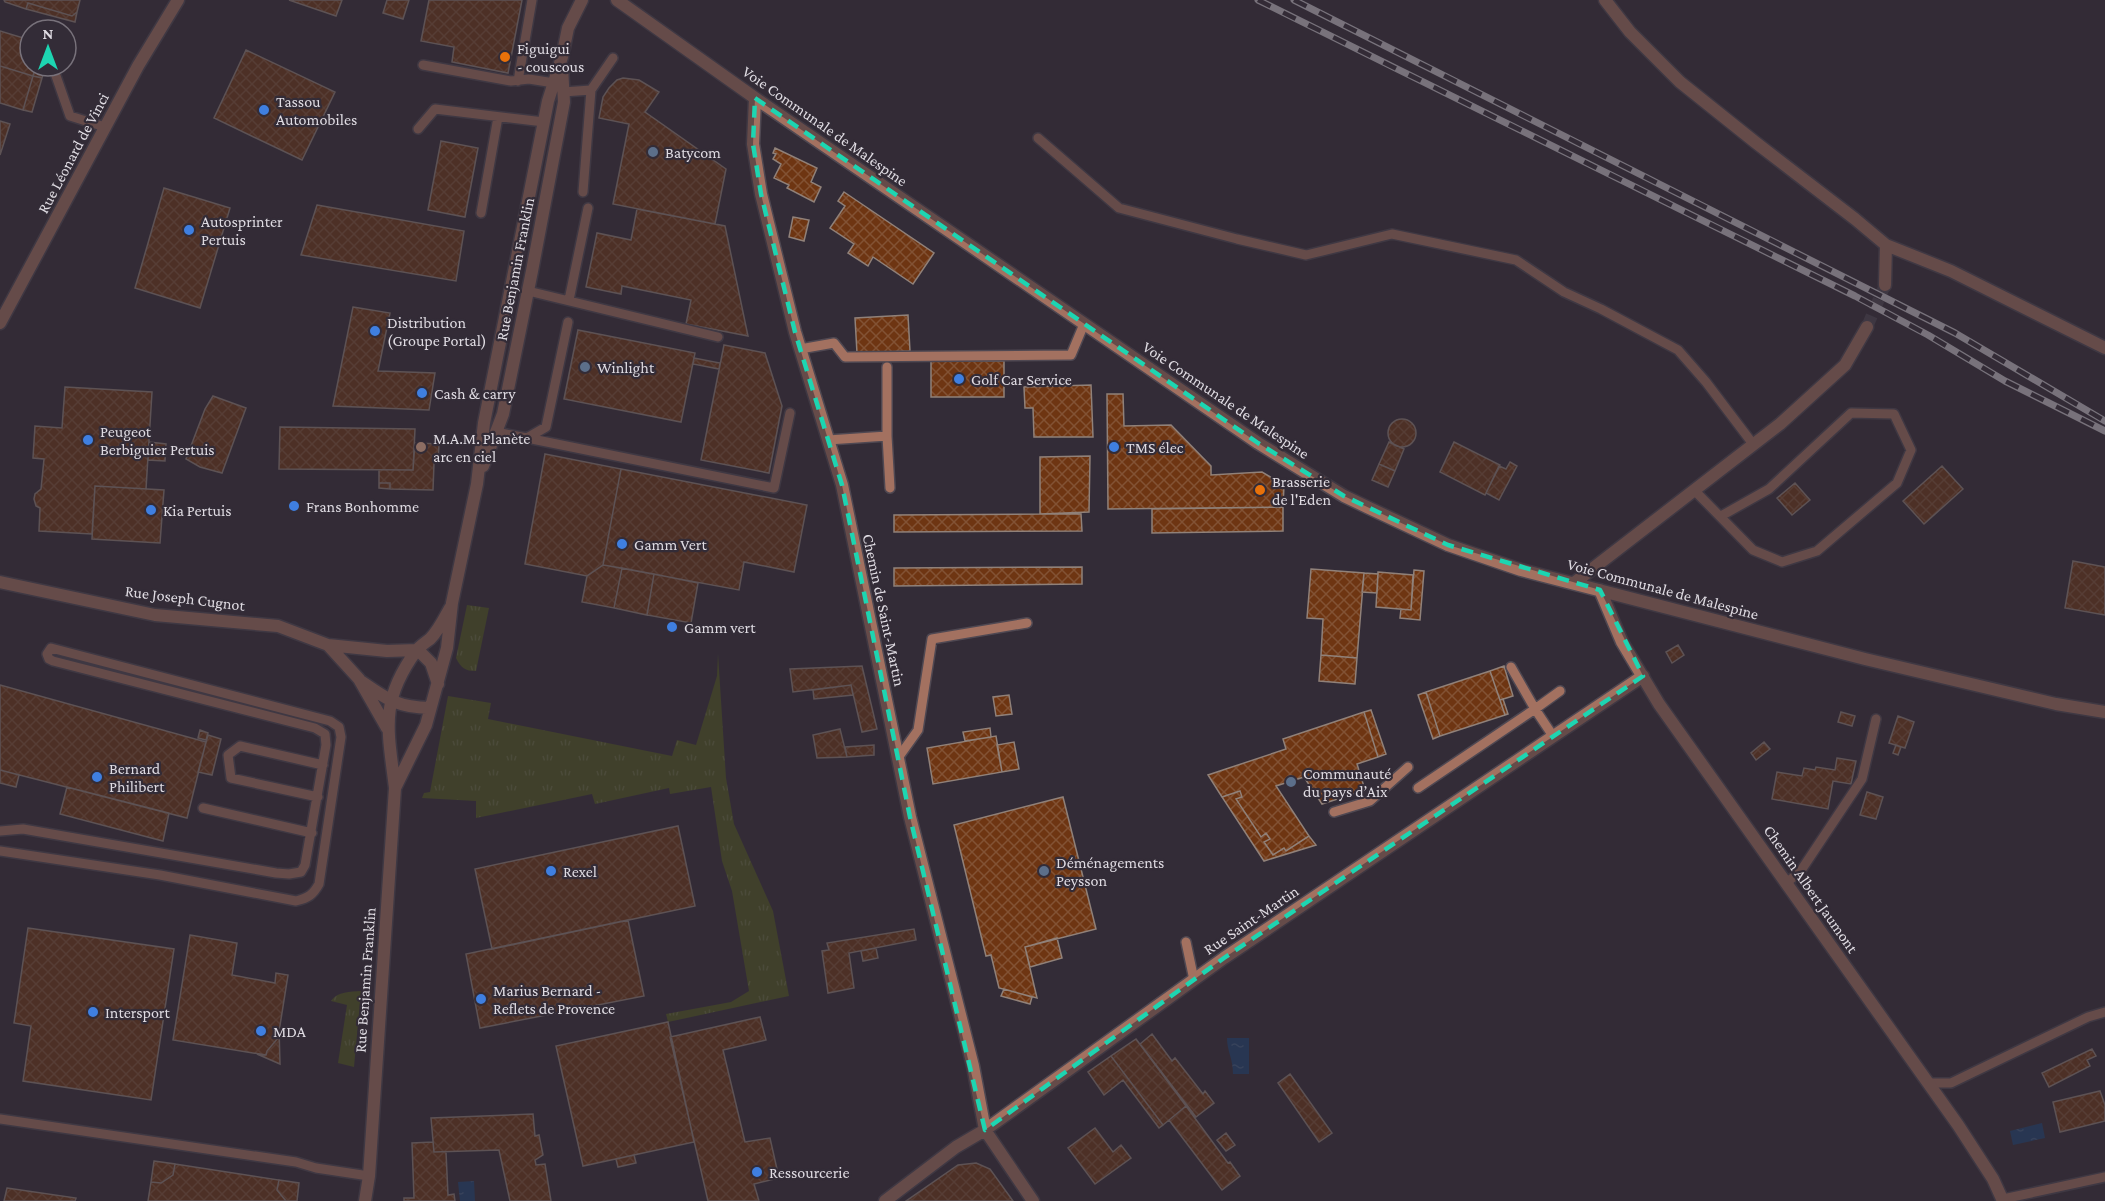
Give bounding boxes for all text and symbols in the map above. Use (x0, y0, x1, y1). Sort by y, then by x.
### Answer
north arrow (18, 18, 78, 78)
text: N (43, 25, 54, 42)
place label: Figuigui - couscous (517, 40, 584, 75)
marker: Figuigui - couscous (498, 50, 512, 64)
street label: Voie Communale de Malespine (739, 62, 911, 190)
street label: Rue Léonard de Vinci (34, 90, 112, 216)
place label: Tassou Automobiles (276, 93, 357, 128)
marker: Tassou Automobiles (257, 103, 271, 117)
place label: Batycom (665, 144, 721, 162)
marker: Batycom (646, 145, 660, 159)
street label: Rue Benjamin Franklin (493, 196, 538, 342)
place label: Autosprinter Pertuis (201, 213, 283, 248)
marker: Autosprinter Pertuis (182, 223, 196, 237)
place label: Distribution (Groupe Portal) (387, 314, 487, 350)
marker: Distribution (Groupe Portal) (368, 324, 382, 338)
street label: Voie Communale de Malespine (1139, 338, 1312, 463)
place label: Winlight (597, 359, 655, 377)
marker: Winlight (578, 360, 592, 374)
place label: Golf Car Service (971, 371, 1072, 388)
marker: Golf Car Service (952, 372, 966, 386)
place label: Cash & carry (434, 385, 516, 403)
marker: Cash & carry (415, 386, 429, 400)
place label: Peugeot Berbiguier Pertuis (100, 423, 215, 459)
place label: M.A.M. Planète arc en ciel (433, 430, 530, 465)
marker: Peugeot Berbiguier Pertuis (81, 433, 95, 447)
place label: TMS élec (1126, 439, 1184, 456)
marker: M.A.M. Planète arc en ciel (414, 440, 428, 454)
marker: TMS élec (1107, 440, 1121, 454)
place label: Brasserie de l'Eden (1272, 473, 1331, 508)
marker: Brasserie de l'Eden (1253, 483, 1267, 497)
place label: Frans Bonhomme (306, 498, 419, 515)
marker: Frans Bonhomme (287, 499, 301, 513)
place label: Kia Pertuis (163, 502, 231, 519)
marker: Kia Pertuis (144, 503, 158, 517)
street label: Chemin de Saint-Martin (860, 532, 909, 688)
place label: Gamm Vert (634, 536, 707, 553)
marker: Gamm Vert (615, 537, 629, 551)
street label: Voie Communale de Malespine (1565, 555, 1760, 624)
street label: Rue Joseph Cugnot (124, 582, 247, 615)
place label: Gamm vert (684, 619, 756, 636)
marker: Gamm vert (665, 620, 679, 634)
place label: Bernard Philibert (109, 760, 165, 795)
place label: Communauté du pays d’Aix (1303, 765, 1391, 801)
marker: Bernard Philibert (90, 770, 104, 784)
marker: Communauté du pays d’Aix (1284, 775, 1298, 789)
street label: Chemin Albert Jaumont (1760, 822, 1862, 957)
place label: Déménagements Peysson (1056, 854, 1164, 890)
place label: Rexel (563, 863, 597, 880)
marker: Rexel (544, 864, 558, 878)
marker: Déménagements Peysson (1037, 864, 1051, 878)
street label: Rue Saint-Martin (1201, 882, 1302, 958)
street label: Rue Benjamin Franklin (351, 906, 380, 1053)
place label: Marius Bernard - Reflets de Provence (493, 982, 615, 1017)
marker: Marius Bernard - Reflets de Provence (474, 992, 488, 1006)
place label: Intersport (105, 1004, 171, 1022)
marker: Intersport (86, 1005, 100, 1019)
place label: MDA (273, 1023, 307, 1040)
marker: MDA (254, 1024, 268, 1038)
place label: Ressourcerie (769, 1164, 850, 1181)
marker: Ressourcerie (750, 1165, 764, 1179)

